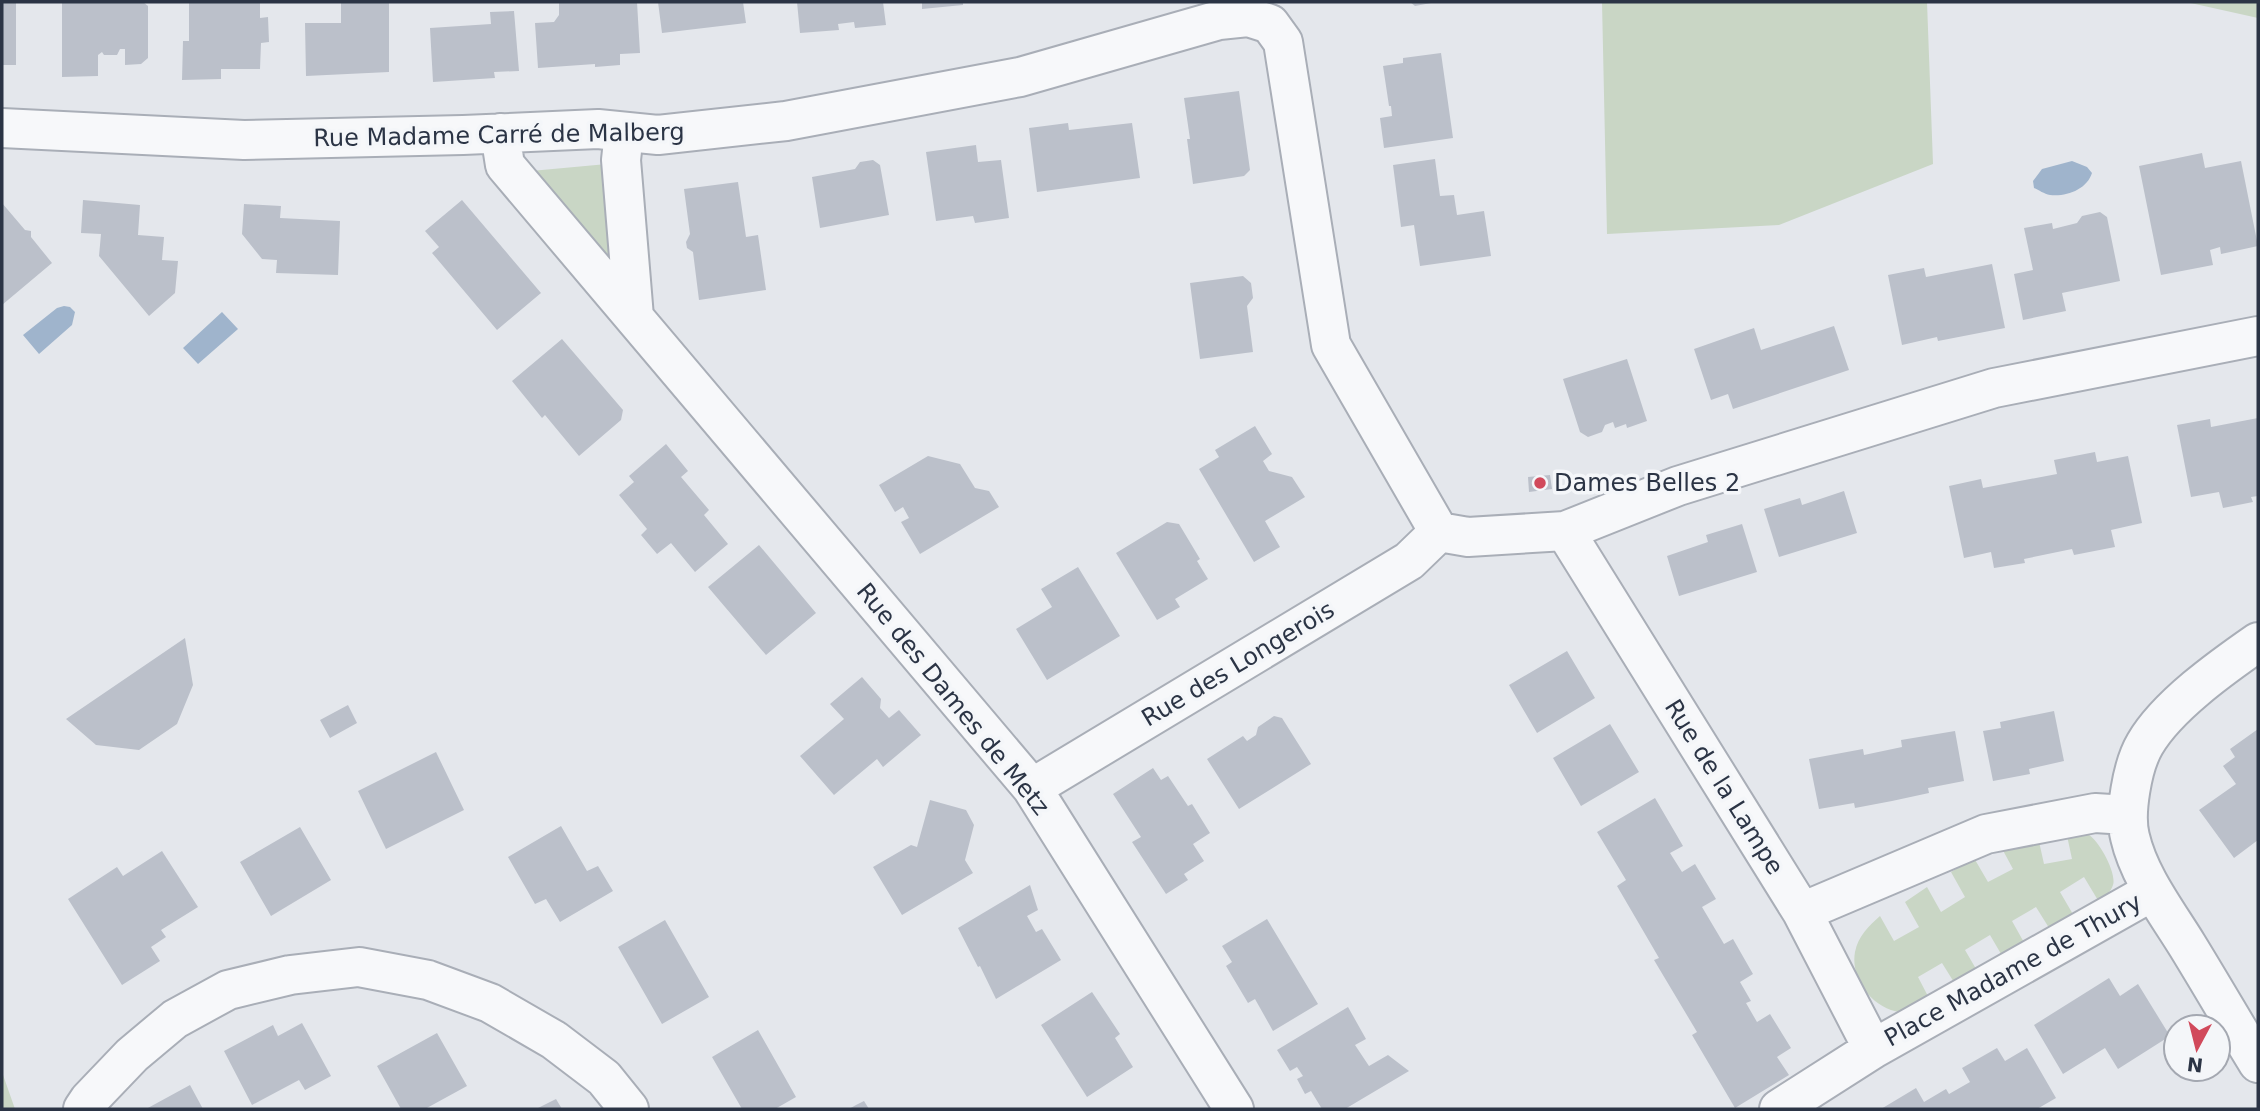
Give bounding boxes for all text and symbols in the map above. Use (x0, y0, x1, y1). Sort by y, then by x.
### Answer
street label: Rue Madame Carré de Malberg (313, 118, 685, 152)
place label: Dames Belles 2 (1554, 469, 1740, 497)
marker: Dames Belles 2 (1532, 475, 1548, 491)
street label: Rue des Dames de Metz (851, 578, 1055, 820)
street label: Rue des Longerois (1137, 596, 1339, 732)
street label: Rue de la Lampe (1659, 694, 1789, 880)
street label: Place Madame de Thury (1880, 888, 2146, 1052)
north arrow (2162, 1013, 2232, 1083)
text: N (2186, 1053, 2204, 1077)

